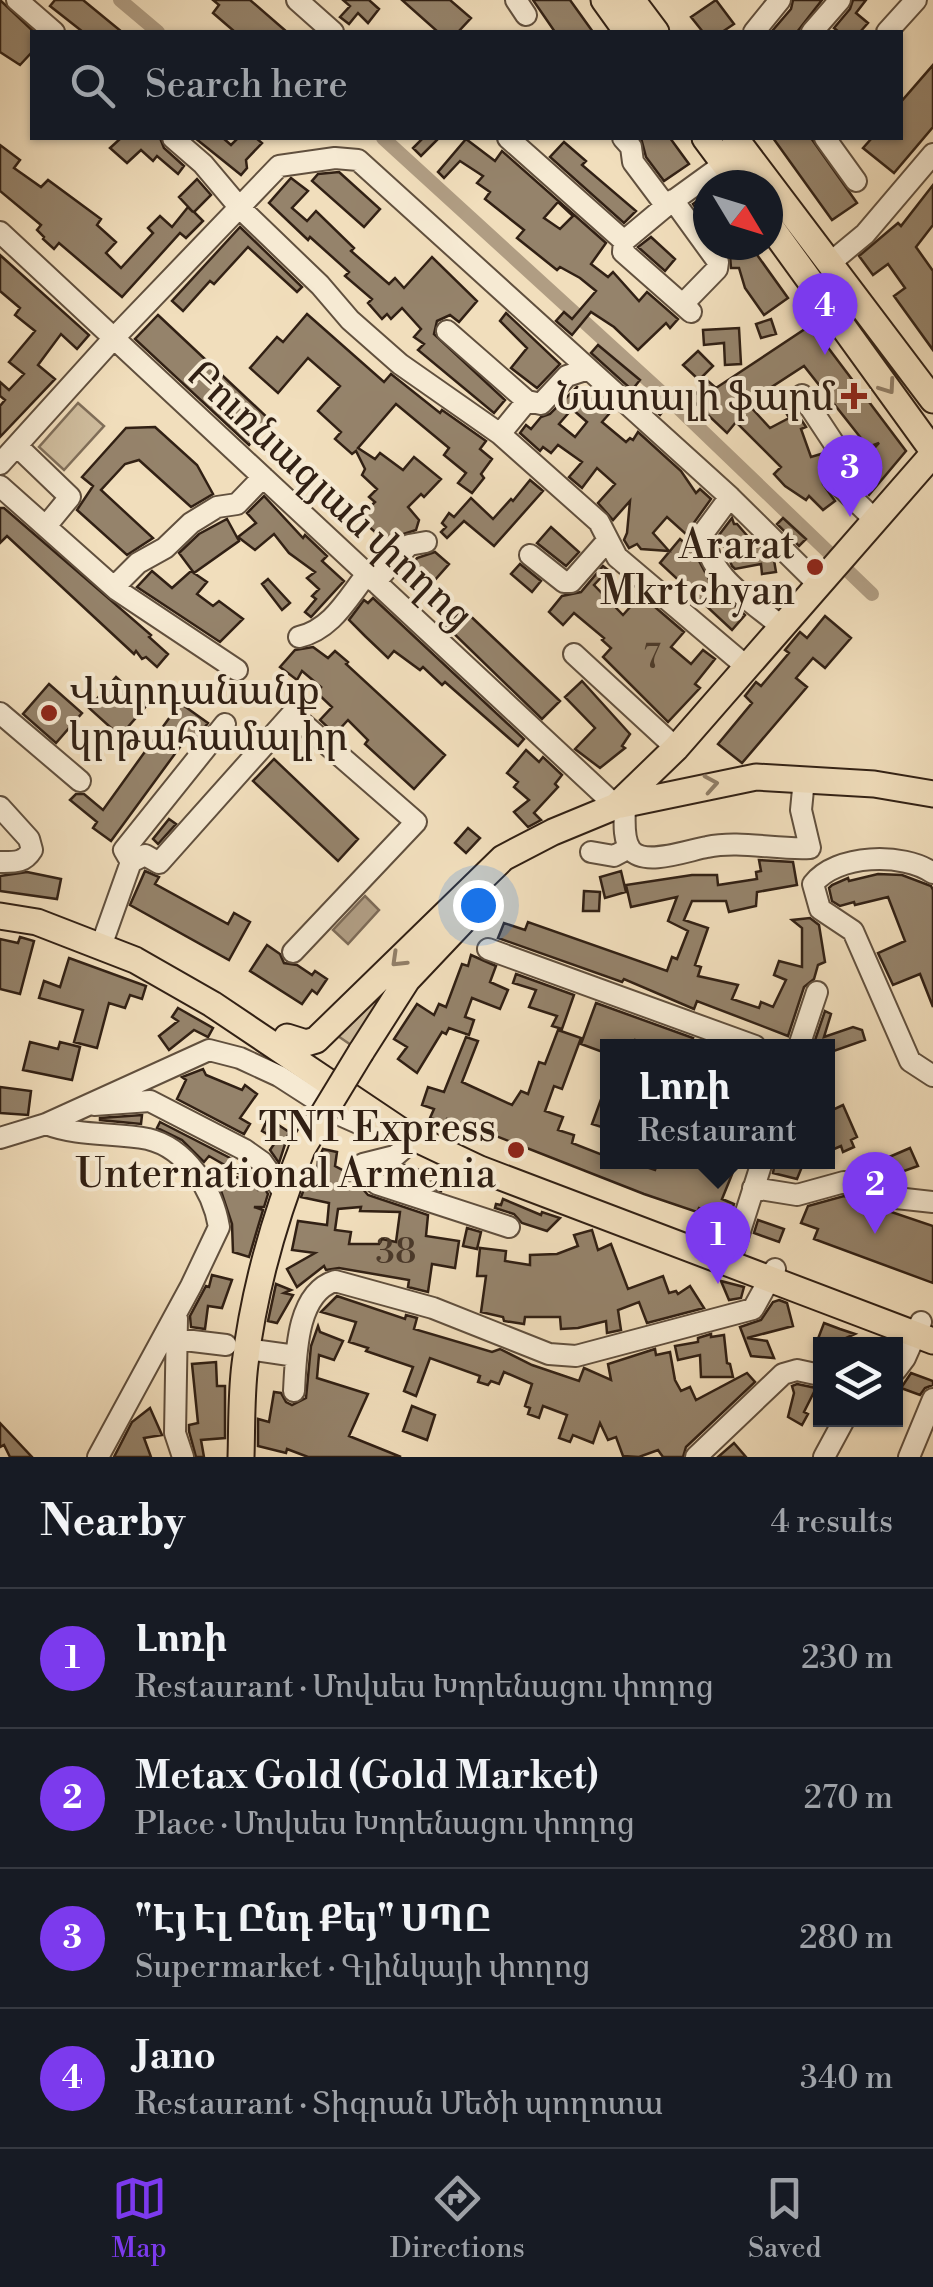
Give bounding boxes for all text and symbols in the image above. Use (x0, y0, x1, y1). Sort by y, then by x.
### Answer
search box (30, 30, 903, 140)
icon: search (65, 58, 120, 113)
text: Search here (145, 62, 348, 109)
north arrow (693, 170, 783, 260)
pin: 4 (792, 272, 858, 355)
street label: Բուռնազյան փողոց (176, 350, 483, 641)
place label: Նատալի ֆարմ (556, 373, 835, 423)
one-way arrow (876, 375, 894, 394)
marker: Նատալի ֆարմ (843, 385, 865, 407)
pin: 3 (818, 434, 882, 517)
place label: Ararat Mkrtchyan (600, 521, 795, 618)
marker: Ararat Mkrtchyan (804, 556, 826, 578)
house number: 7 (643, 636, 661, 679)
place label: Վարդանանք կրթահամալիր (69, 667, 348, 763)
marker: Վարդանանք կրթահամալիր (38, 702, 60, 724)
one-way arrow (702, 775, 719, 796)
your location (453, 880, 504, 931)
one-way arrow (392, 948, 410, 966)
popup (600, 1039, 835, 1169)
text: Լոռի (638, 1064, 730, 1111)
place label: TNT Express Unternational Armenia (76, 1104, 497, 1200)
text: Restaurant (638, 1111, 797, 1151)
marker: TNT Express Unternational Armenia (505, 1139, 527, 1161)
pin: 2 (842, 1152, 908, 1234)
pin: 1 (686, 1202, 750, 1284)
house number: 38 (376, 1231, 416, 1274)
map controls (813, 1337, 903, 1427)
button: layers (813, 1337, 903, 1427)
text: Nearby (40, 1496, 185, 1549)
text: 4 results (771, 1502, 893, 1542)
text: Լոռի (135, 1616, 227, 1663)
text: 1 (65, 1638, 80, 1678)
text: 230 m (801, 1638, 893, 1678)
text: Restaurant · Մովսես Խորենացու փողոց (135, 1667, 714, 1707)
text: Metax Gold (Gold Market) (135, 1753, 598, 1800)
text: 2 (62, 1778, 83, 1818)
text: 270 m (804, 1778, 893, 1818)
text: Place · Մովսես Խորենացու փողոց (135, 1804, 635, 1844)
text: "Էյ Էլ Ընդ Քեյ" ՍՊԸ (135, 1896, 492, 1943)
text: 3 (63, 1918, 82, 1958)
text: 280 m (799, 1918, 893, 1958)
text: Supermarket · Գլինկայի փողոց (135, 1947, 590, 1987)
text: Jano (135, 2033, 216, 2080)
text: 4 (62, 2058, 83, 2098)
text: 340 m (800, 2058, 893, 2098)
text: Restaurant · Տիգրան Մեծի պողոտա (135, 2084, 663, 2124)
tab: Map (112, 2171, 167, 2266)
tab: Directions (390, 2171, 525, 2266)
tab: Saved (748, 2171, 821, 2266)

